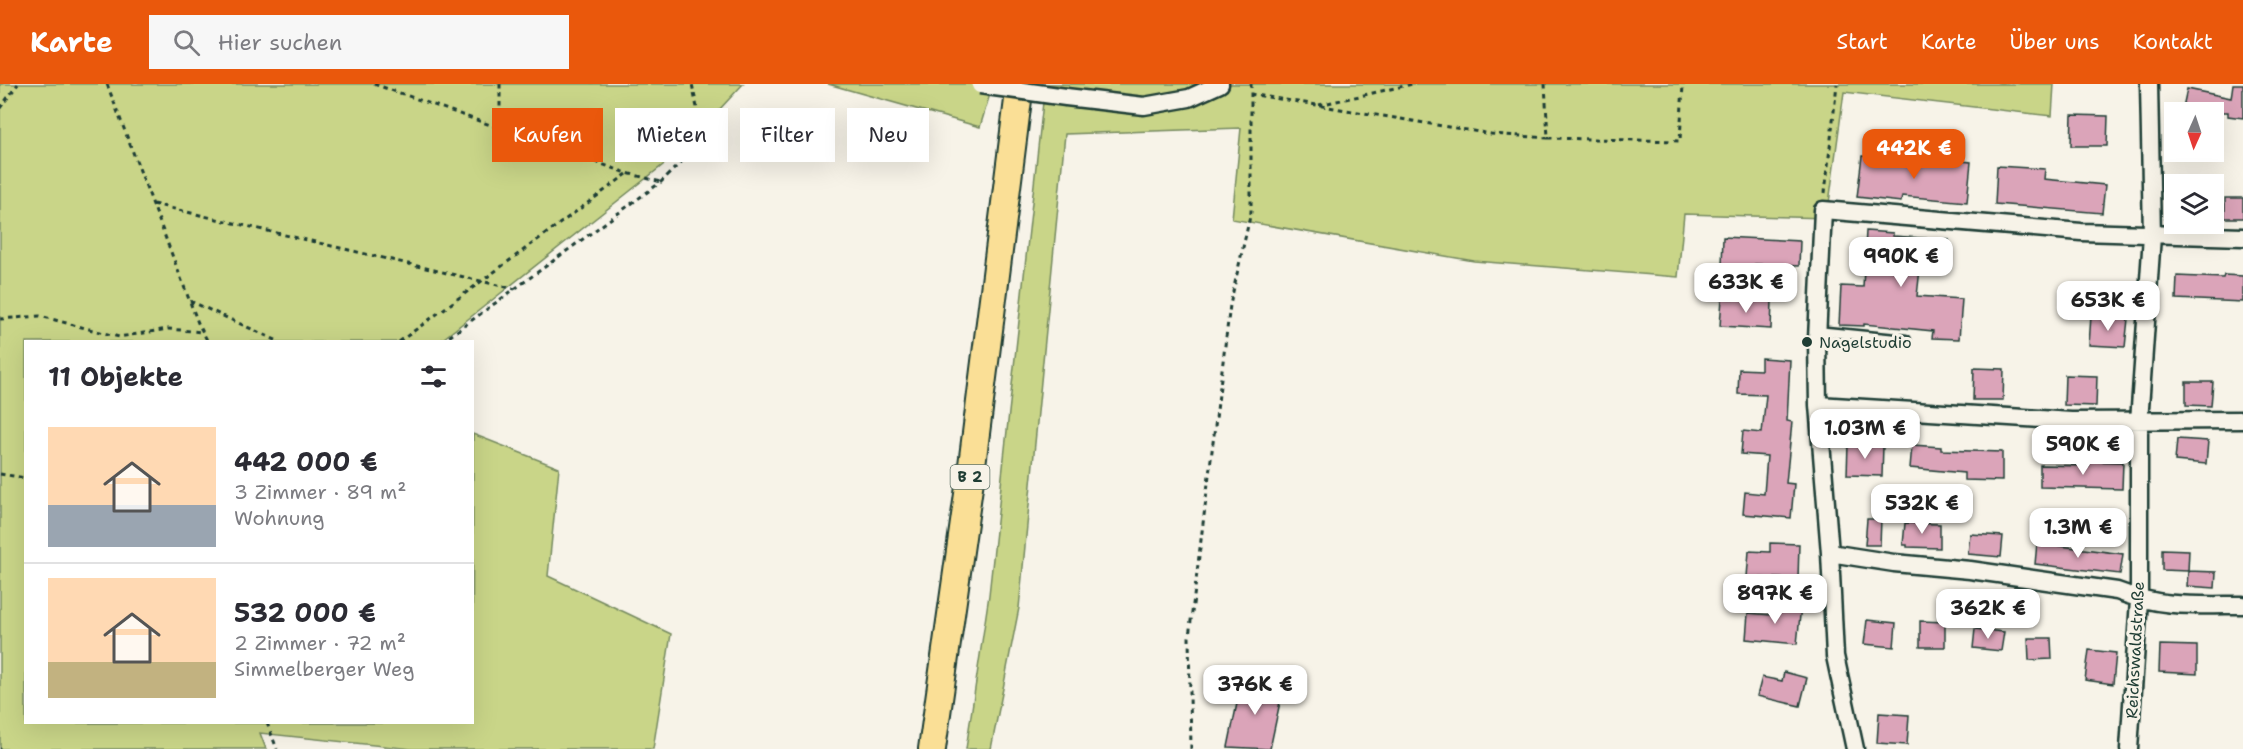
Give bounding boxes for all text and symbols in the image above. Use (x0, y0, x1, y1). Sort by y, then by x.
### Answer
search box (149, 15, 569, 69)
text: Karte (30, 23, 113, 61)
icon: search (170, 26, 203, 59)
text: Hier suchen (218, 28, 342, 57)
text: Start (1837, 28, 1888, 56)
text: Karte (1921, 28, 1977, 56)
text: Über uns (2010, 28, 2100, 56)
text: Kontakt (2133, 28, 2213, 56)
north arrow (2164, 102, 2224, 162)
map controls (2164, 102, 2224, 234)
chip: Kaufen (492, 108, 603, 162)
chip: Mieten (615, 108, 728, 162)
chip: Filter (740, 108, 835, 162)
chip: Neu (847, 108, 929, 162)
pin: 442K € (1865, 129, 1963, 180)
text: 442K € (1876, 135, 1952, 161)
button: layers (2164, 174, 2224, 234)
pin: 990K € (1852, 237, 1950, 288)
text: 990K € (1863, 243, 1939, 269)
pin: 633K € (1697, 263, 1795, 314)
text: 633K € (1708, 269, 1784, 295)
pin: 653K € (2059, 281, 2157, 332)
text: 653K € (2071, 287, 2145, 313)
place label: Nagelstudio (1819, 332, 1912, 353)
marker: Nagelstudio (1800, 335, 1814, 349)
text: 11 Objekte (48, 359, 183, 394)
icon: filters (417, 360, 450, 393)
pin: 1.03M € (1810, 409, 1920, 460)
text: 1.03M € (1824, 415, 1906, 441)
pin: 590K € (2034, 425, 2132, 476)
text: 590K € (2046, 431, 2120, 457)
text: 442 000 € (234, 444, 378, 479)
icon: home (96, 451, 168, 523)
road number: B 2 (950, 465, 990, 489)
text: 3 Zimmer · 89 m² (234, 479, 406, 505)
pin: 532K € (1873, 484, 1971, 535)
text: 532K € (1885, 490, 1959, 516)
text: Wohnung (234, 505, 325, 531)
pin: 1.3M € (2029, 508, 2127, 559)
text: 1.3M € (2043, 514, 2113, 540)
pin: 897K € (1726, 574, 1824, 625)
text: 897K € (1737, 580, 1813, 606)
street label: Reichswaldstraße (2121, 581, 2149, 719)
pin: 362K € (1939, 589, 2037, 640)
text: 532 000 € (234, 595, 376, 630)
text: 362K € (1950, 595, 2026, 621)
icon: home (96, 602, 168, 674)
text: 2 Zimmer · 72 m² (234, 630, 406, 656)
text: Simmelberger Weg (234, 656, 414, 682)
pin: 376K € (1206, 665, 1304, 716)
text: 376K € (1217, 671, 1293, 697)

